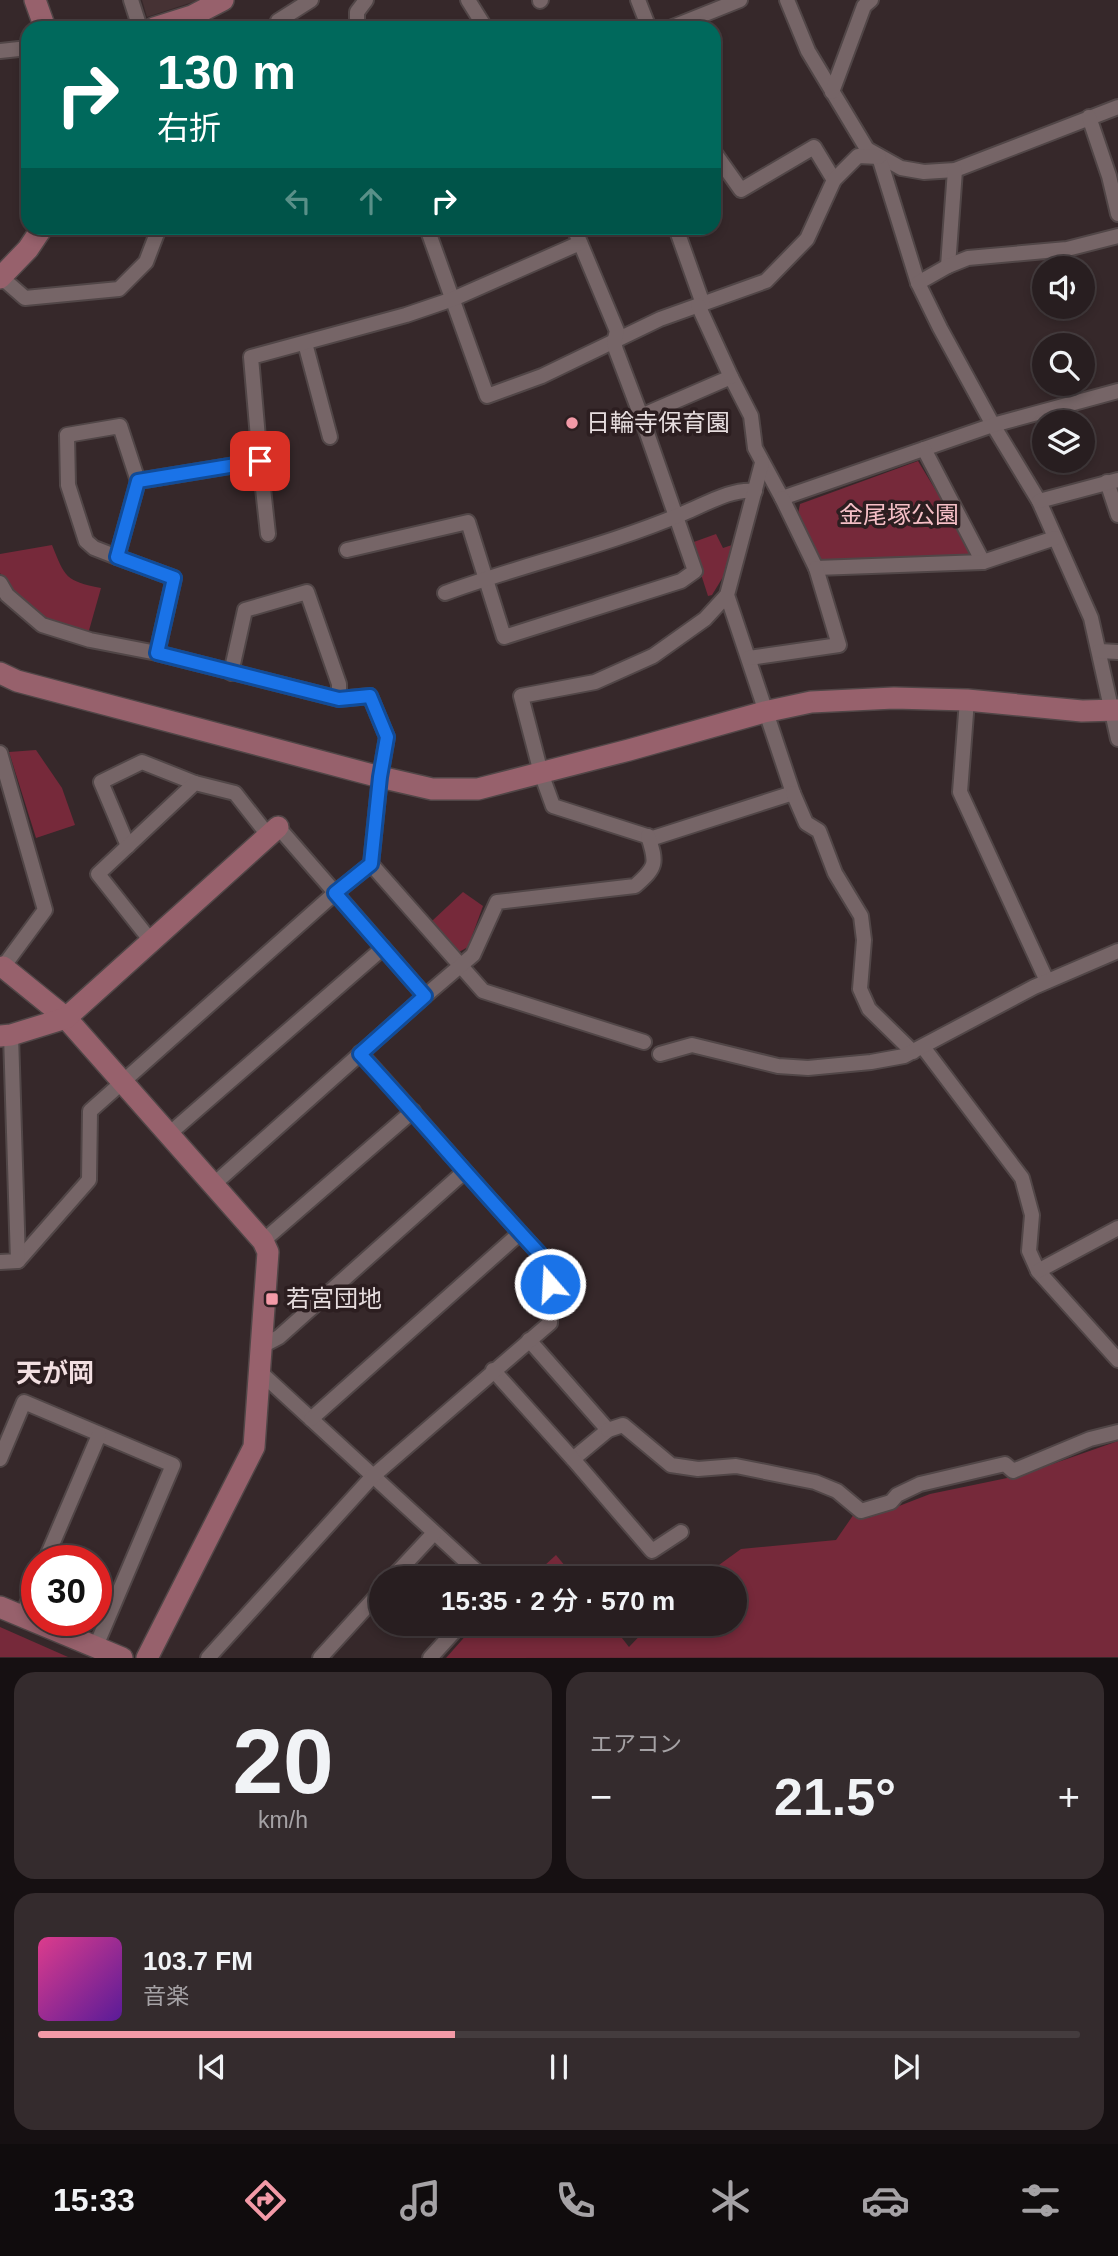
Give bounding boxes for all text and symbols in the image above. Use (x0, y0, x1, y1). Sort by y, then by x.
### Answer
text: 130 m (157, 45, 296, 99)
icon: right (42, 49, 133, 140)
text: 右折 (157, 110, 221, 146)
icon: left (279, 182, 317, 220)
icon: ahead (352, 182, 390, 220)
icon: right (425, 182, 463, 220)
map controls (1032, 256, 1095, 473)
button: sound (1032, 256, 1095, 319)
button: search (1032, 333, 1095, 396)
place label: 日輪寺保育園 (586, 409, 730, 436)
button: layers (1032, 410, 1095, 473)
marker: 日輪寺保育園 (564, 415, 580, 431)
pin (230, 431, 290, 491)
icon: arrive (241, 442, 279, 480)
park label: 金尾塚公園 (839, 501, 959, 528)
position arrow (513, 1247, 587, 1321)
place label: 若宮団地 (286, 1285, 382, 1312)
marker: 若宮団地 (264, 1291, 280, 1307)
district label: 天が岡 (16, 1358, 94, 1388)
speed limit sign: 30 (21, 1545, 112, 1636)
text: 15:35 · 2 分 · 570 m (441, 1586, 675, 1616)
text: 20 (232, 1711, 334, 1812)
text: エアコン (590, 1731, 682, 1757)
text: 21.5° (774, 1768, 896, 1826)
text: − (590, 1776, 612, 1818)
text: + (1058, 1776, 1080, 1818)
text: km/h (258, 1807, 308, 1833)
text: 103.7 FM (143, 1946, 253, 1976)
text: 音楽 (143, 1983, 189, 2009)
icon: previous (193, 2048, 231, 2086)
icon: pause (540, 2048, 578, 2086)
icon: next (887, 2048, 925, 2086)
icon: directions (241, 2176, 290, 2225)
icon: music (396, 2176, 445, 2225)
icon: phone (551, 2176, 600, 2225)
icon: climate (706, 2176, 755, 2225)
icon: car (861, 2176, 910, 2225)
icon: filters (1016, 2176, 1065, 2225)
text: 15:33 (53, 2182, 135, 2218)

